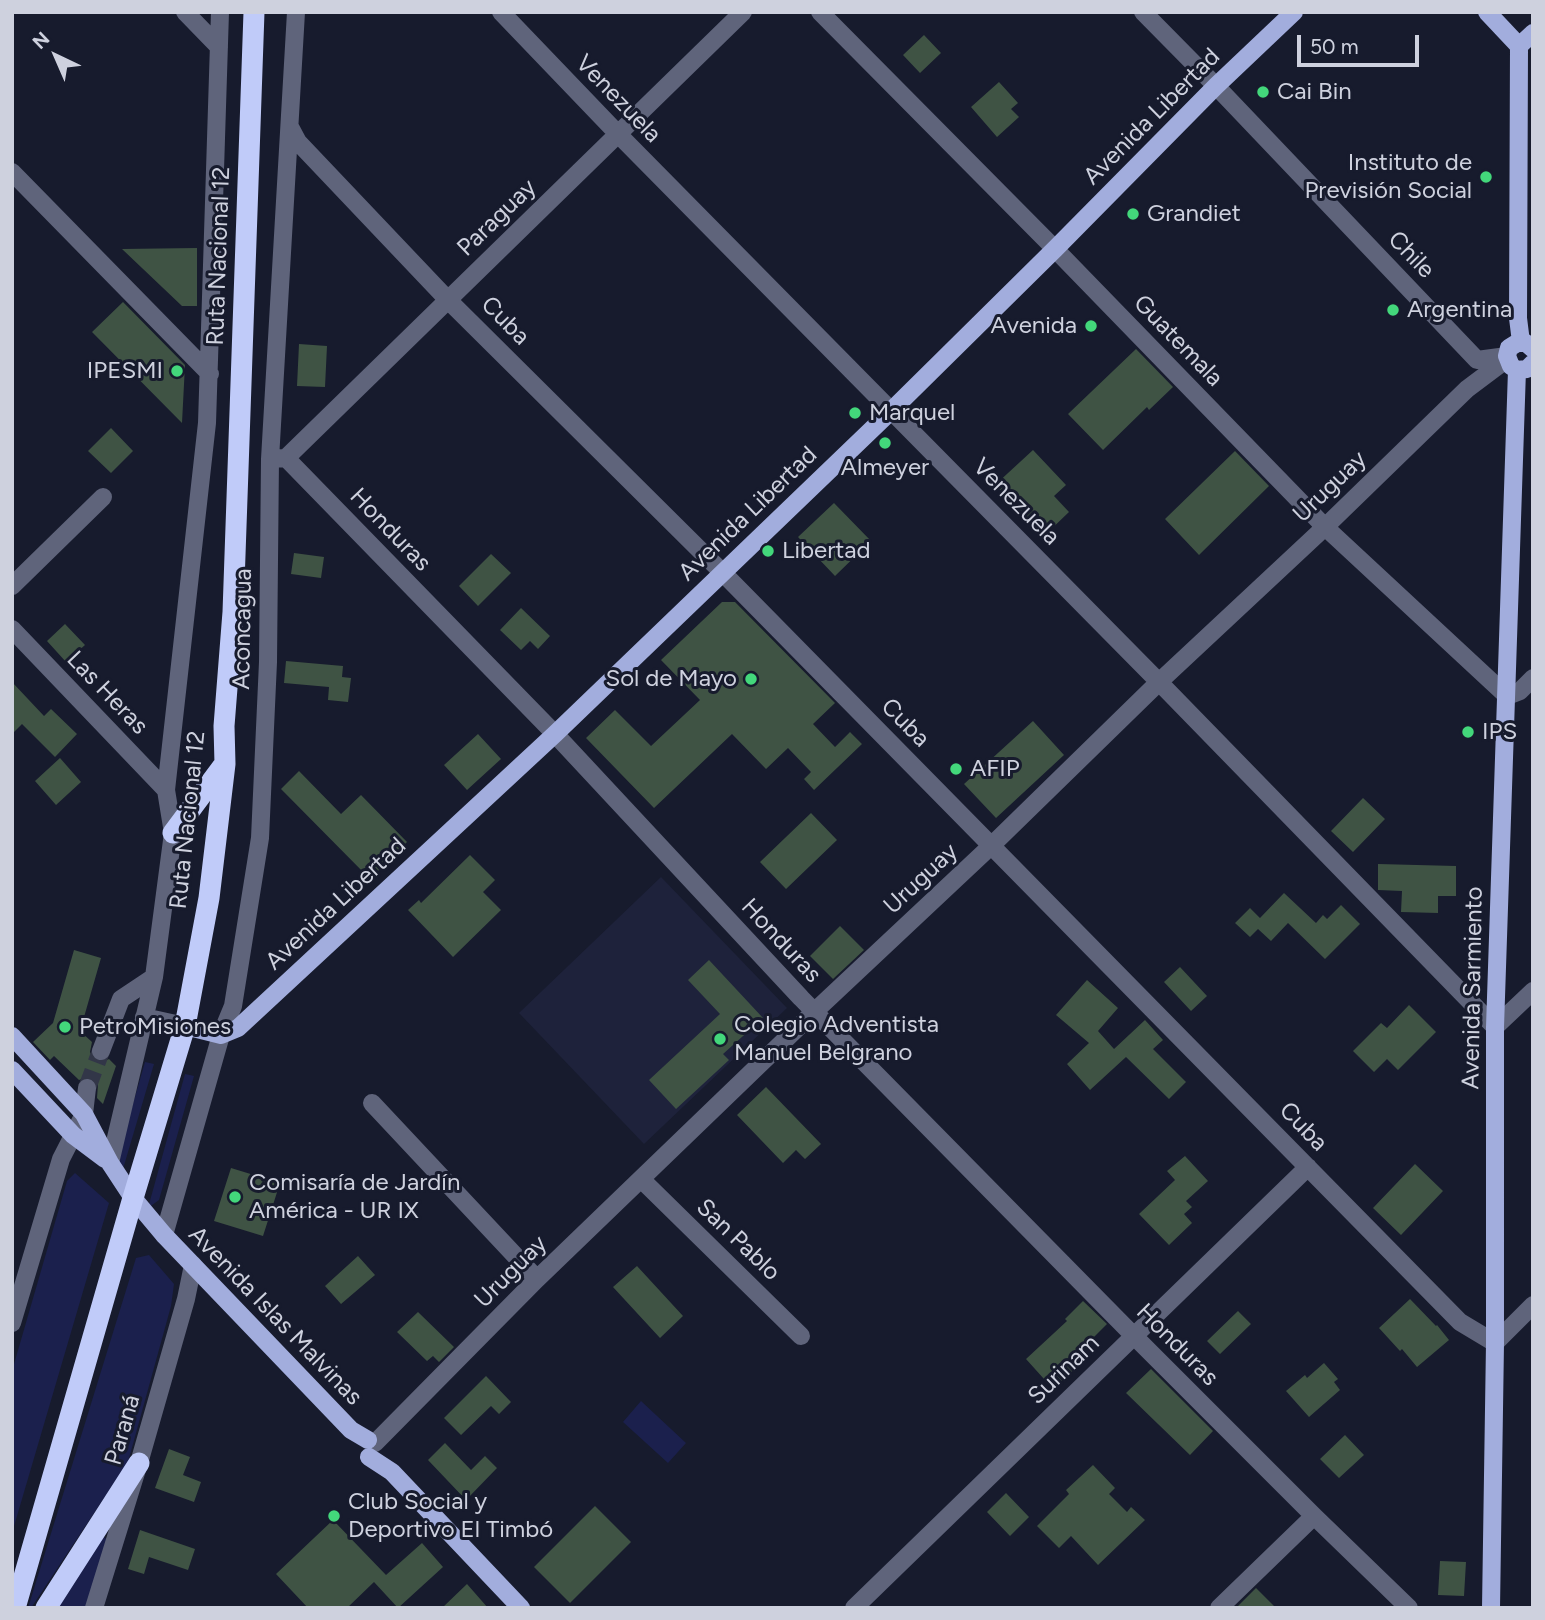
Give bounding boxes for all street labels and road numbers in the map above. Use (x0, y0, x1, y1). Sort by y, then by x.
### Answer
street label: Avenida Libertad (1078, 43, 1226, 191)
street label: Venezuela (569, 49, 667, 149)
street label: Ruta Nacional 12 (201, 166, 237, 346)
street label: Paraguay (452, 173, 542, 263)
street label: Chile (1382, 225, 1440, 285)
street label: Guatemala (1127, 289, 1229, 393)
street label: Cuba (475, 291, 535, 351)
street label: Avenida Libertad (673, 441, 823, 587)
street label: Uruguay (1287, 445, 1373, 529)
street label: Venezuela (967, 453, 1065, 551)
street label: Honduras (343, 482, 437, 578)
street label: Aconcagua (228, 568, 258, 690)
street label: Las Heras (60, 645, 154, 741)
street label: Cuba (875, 693, 935, 753)
street label: Ruta Nacional 12 (164, 729, 212, 911)
street label: Avenida Libertad (260, 832, 412, 976)
street label: Uruguay (878, 838, 964, 920)
street label: Avenida Sarmiento (1457, 886, 1489, 1090)
street label: Honduras (735, 893, 827, 989)
street label: Cuba (1273, 1096, 1333, 1158)
street label: San Pablo (690, 1193, 786, 1287)
street label: Avenida Islas Malvinas (182, 1221, 368, 1411)
street label: Uruguay (469, 1230, 553, 1314)
street label: Honduras (1130, 1298, 1224, 1392)
street label: Surinam (1022, 1329, 1106, 1411)
street label: Paraná (99, 1391, 147, 1469)

